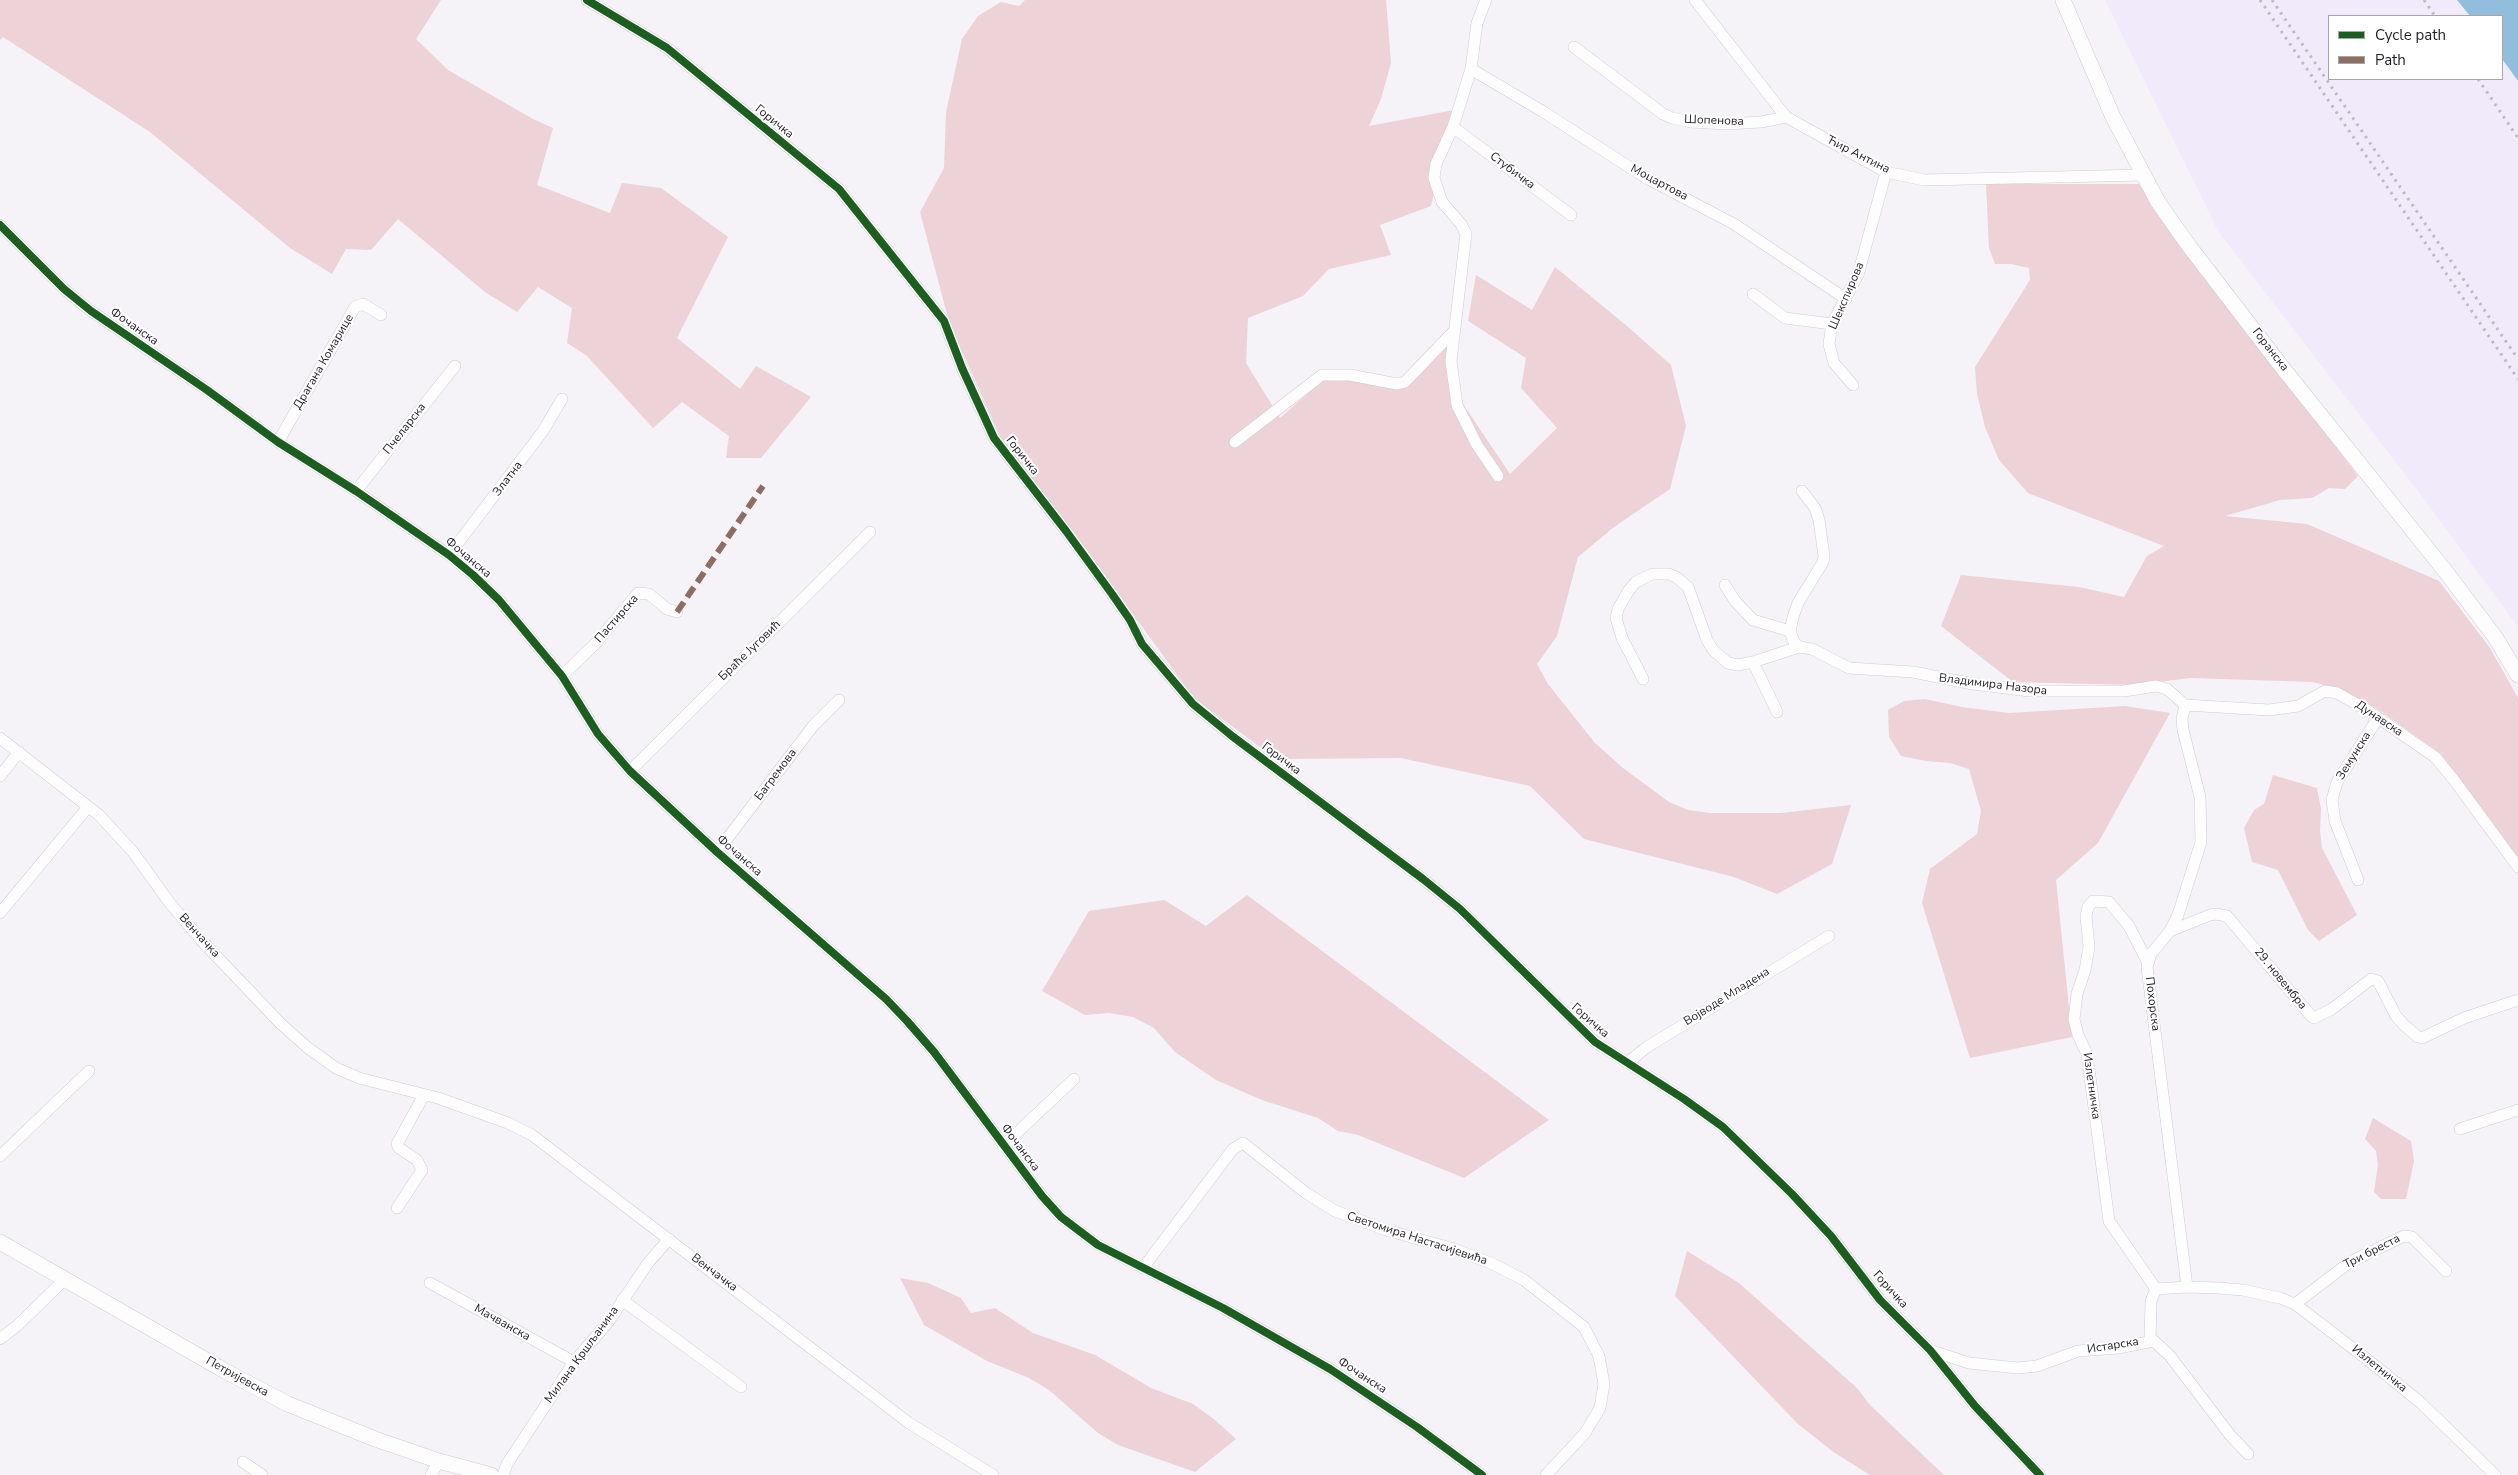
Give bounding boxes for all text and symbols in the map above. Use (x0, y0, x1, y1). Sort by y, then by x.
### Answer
legend (2328, 15, 2503, 80)
text: Cycle path (2375, 25, 2446, 45)
text: Path (2375, 50, 2406, 70)
street label: Горичка (752, 102, 796, 142)
street label: Шопенова (1684, 113, 1744, 129)
street label: Ћир Антина (1824, 133, 1892, 177)
street label: Стубичка (1487, 149, 1537, 193)
street label: Моцартова (1628, 162, 1690, 204)
street label: Шекспирова (1826, 260, 1868, 332)
street label: Фочанска (107, 305, 161, 349)
street label: Драгана Комарице (291, 312, 357, 412)
street label: Горанска (2249, 325, 2291, 375)
street label: Пчеларска (381, 400, 429, 458)
street label: Горичка (1002, 434, 1042, 478)
street label: Златна (490, 459, 526, 499)
street label: Фочанска (442, 535, 494, 581)
street label: Пастирска (592, 592, 642, 646)
street label: Браће Југовић (716, 618, 784, 684)
street label: Владимира Назора (1938, 671, 2048, 699)
street label: Дунавска (2353, 698, 2405, 740)
street label: Земунска (2334, 729, 2374, 783)
street label: Горичка (1259, 740, 1303, 778)
street label: Багремова (752, 746, 800, 804)
street label: Фочанска (713, 832, 765, 880)
street label: Венчачка (176, 911, 222, 961)
street label: 29. новембра (2251, 945, 2309, 1013)
street label: Војводе Младена (1681, 965, 1773, 1029)
street label: Похорска (2142, 976, 2162, 1032)
street label: Горичка (1568, 1001, 1612, 1041)
street label: Излетничка (2079, 1052, 2103, 1120)
street label: Фочанска (998, 1121, 1042, 1175)
street label: Светомира Настасијевића (1345, 1209, 1489, 1269)
street label: Три бреста (2341, 1232, 2403, 1272)
street label: Венчачка (688, 1251, 740, 1295)
street label: Горичка (1869, 1268, 1911, 1312)
street label: Мачванска (471, 1302, 533, 1344)
street label: Милана Кршљанина (542, 1304, 622, 1406)
street label: Истарска (2086, 1335, 2140, 1357)
street label: Излетничка (2348, 1342, 2410, 1396)
street label: Петријевска (203, 1354, 271, 1400)
street label: Фочанска (1335, 1355, 1389, 1397)

